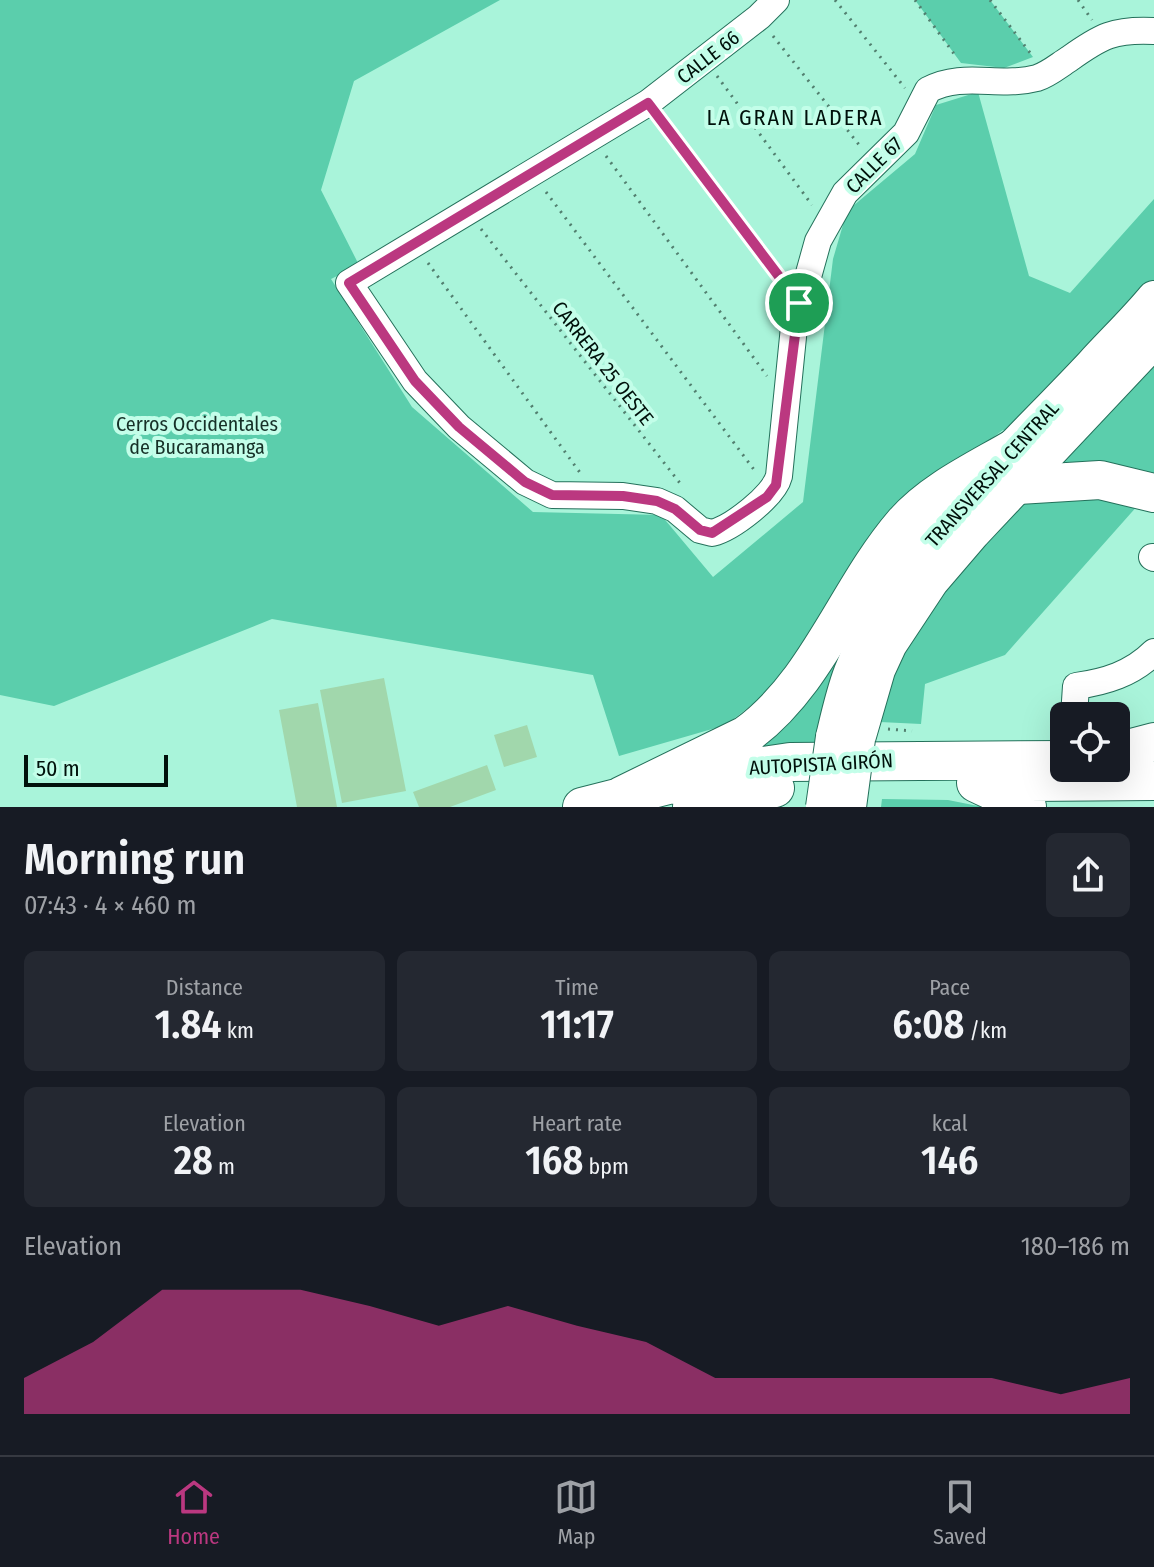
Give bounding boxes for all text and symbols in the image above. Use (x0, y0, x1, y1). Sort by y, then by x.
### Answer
street label: CALLE 66 (672, 25, 744, 89)
district label: LA GRAN LADERA (706, 104, 884, 131)
street label: CALLE 67 (841, 132, 907, 198)
pin (765, 269, 833, 337)
icon: arrive (777, 281, 821, 325)
street label: CARRERA 25 OESTE (547, 296, 659, 430)
street label: TRANSVERSAL CENTRAL (920, 396, 1064, 552)
park label: Cerros Occidentales de Bucaramanga (116, 412, 278, 459)
map controls (1050, 702, 1130, 782)
button: locate (1050, 702, 1130, 782)
street label: AUTOPISTA GIRÓN (748, 748, 894, 780)
scale bar (24, 751, 168, 787)
text: 50 m (36, 755, 80, 782)
text: Morning run (24, 833, 245, 886)
button: share (1046, 833, 1130, 917)
text: 07:43 · 4 × 460 m (24, 890, 196, 921)
text: Distance (166, 974, 243, 1001)
text: Time (555, 974, 599, 1001)
text: Pace (929, 974, 970, 1001)
text: 1.84 (155, 1001, 222, 1049)
text: 11:17 (540, 1001, 614, 1049)
text: 6:08 (892, 1001, 964, 1049)
text: km (222, 1017, 254, 1044)
text: /km (964, 1017, 1007, 1044)
text: Elevation (163, 1110, 246, 1137)
text: Heart rate (532, 1110, 622, 1137)
text: kcal (932, 1110, 967, 1137)
text: 28 (174, 1137, 213, 1185)
text: 168 (525, 1137, 583, 1185)
text: 146 (921, 1137, 978, 1185)
text: m (213, 1153, 235, 1180)
text: bpm (583, 1153, 629, 1180)
text: Elevation (24, 1231, 122, 1262)
text: 180–186 m (1021, 1231, 1130, 1262)
tab: Home (167, 1475, 220, 1550)
tab: Map (554, 1475, 598, 1550)
tab: Saved (933, 1475, 987, 1550)

